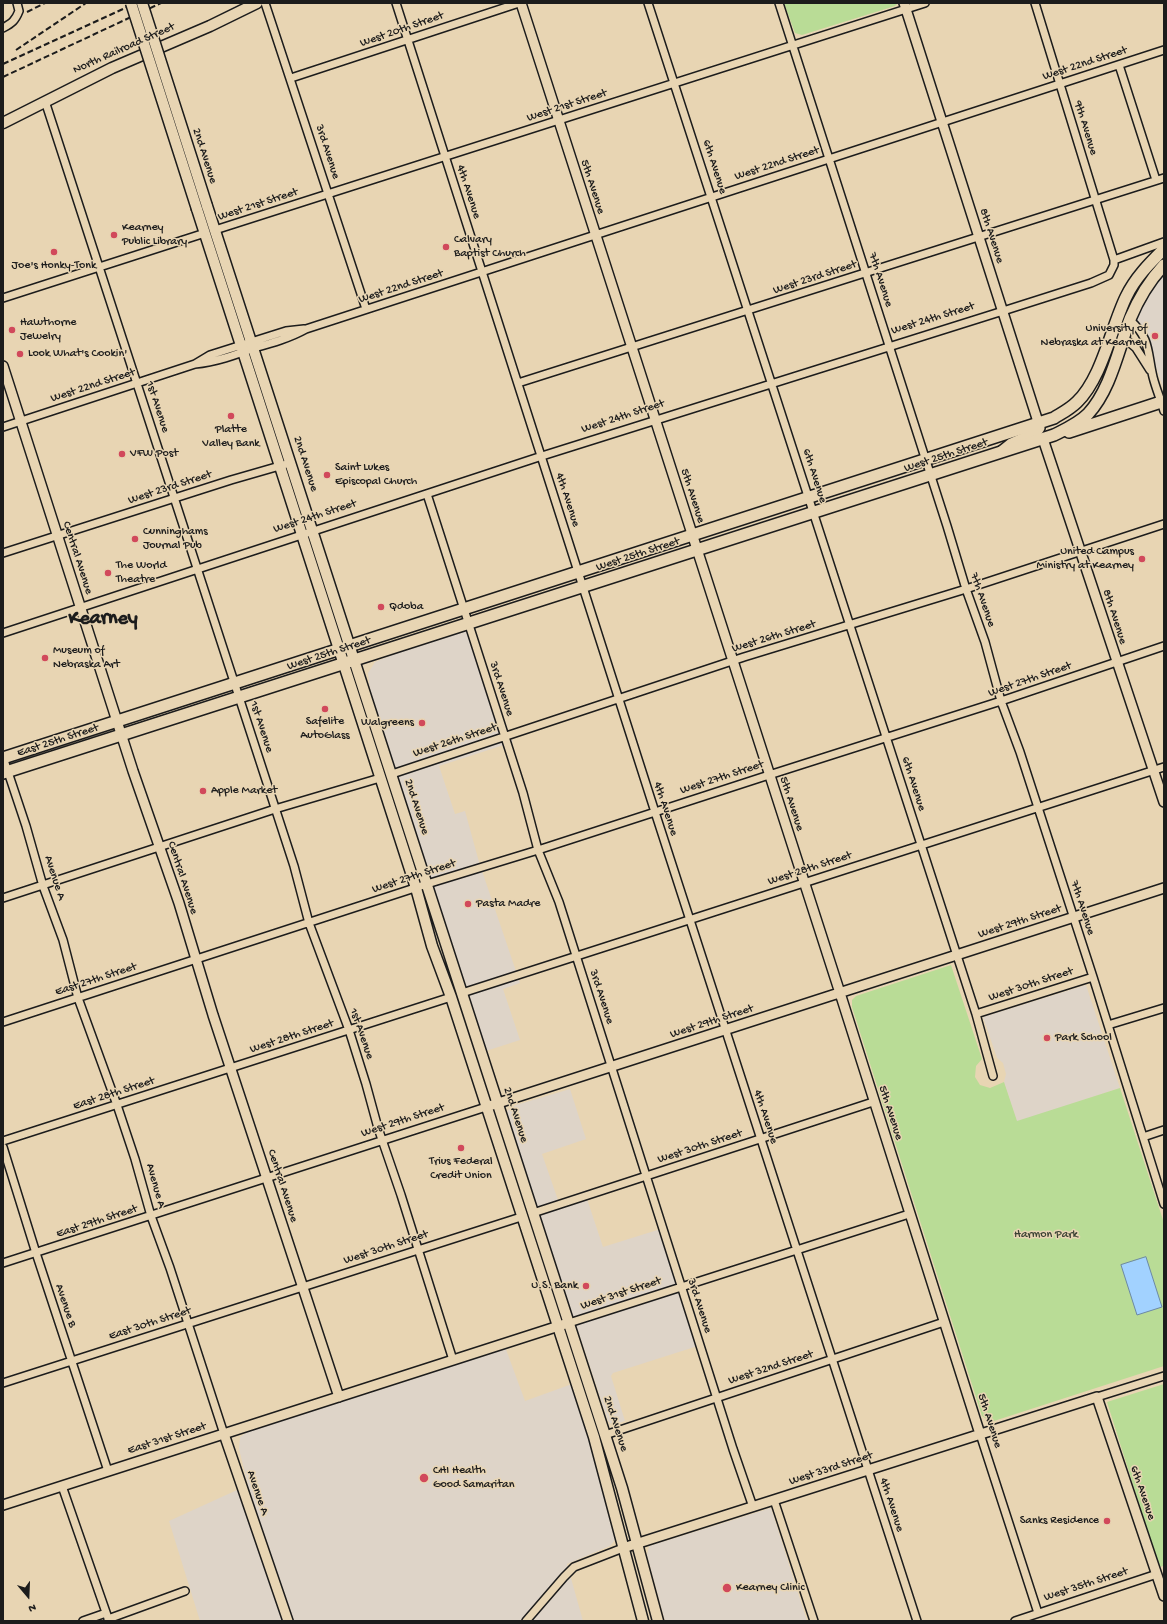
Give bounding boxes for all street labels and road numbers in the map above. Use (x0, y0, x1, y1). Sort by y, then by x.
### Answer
street label: West 20th Street (358, 9, 446, 51)
street label: North Railroad Street (71, 20, 177, 78)
street label: West 22nd Street (1041, 44, 1129, 84)
street label: West 21st Street (525, 86, 609, 126)
street label: 9th Avenue (1070, 99, 1100, 157)
street label: 3rd Avenue (311, 123, 343, 181)
street label: 2nd Avenue (188, 126, 220, 186)
street label: 6th Avenue (698, 138, 730, 196)
street label: West 22nd Street (733, 144, 821, 184)
street label: 5th Avenue (576, 158, 608, 216)
street label: 4th Avenue (453, 163, 483, 221)
street label: West 21st Street (216, 185, 300, 225)
street label: 8th Avenue (975, 207, 1007, 265)
street label: 7th Avenue (864, 251, 896, 309)
street label: West 23rd Street (772, 258, 858, 298)
street label: West 22nd Street (357, 267, 445, 307)
street label: West 24th Street (890, 299, 976, 339)
street label: West 22nd Street (49, 366, 137, 406)
street label: 1st Avenue (142, 380, 172, 434)
street label: West 24th Street (580, 397, 666, 437)
street label: 2nd Avenue (289, 434, 321, 494)
street label: West 25th Street (902, 436, 990, 476)
street label: 6th Avenue (798, 447, 830, 505)
street label: 5th Avenue (676, 467, 708, 525)
street label: West 23rd Street (127, 468, 213, 508)
street label: 4th Avenue (552, 471, 582, 529)
street label: West 24th Street (272, 497, 358, 537)
street label: Central Avenue (58, 520, 96, 596)
street label: West 25th Street (594, 535, 682, 575)
street label: 7th Avenue (966, 571, 998, 629)
street label: 8th Avenue (1098, 588, 1130, 646)
street label: West 26th Street (730, 617, 818, 657)
street label: West 25th Street (285, 634, 373, 674)
street label: West 27th Street (987, 659, 1073, 701)
street label: 3rd Avenue (485, 660, 517, 718)
street label: 1st Avenue (246, 700, 276, 754)
street label: East 25th Street (16, 721, 100, 761)
street label: West 26th Street (412, 721, 498, 761)
street label: 6th Avenue (897, 755, 929, 813)
street label: West 27th Street (678, 758, 766, 798)
street label: 5th Avenue (775, 775, 807, 833)
street label: 2nd Avenue (400, 777, 432, 837)
street label: 4th Avenue (650, 780, 680, 838)
street label: Central Avenue (163, 840, 201, 916)
street label: West 28th Street (766, 849, 854, 889)
street label: Avenue A (40, 854, 68, 902)
street label: West 27th Street (370, 857, 458, 897)
street label: 7th Avenue (1066, 879, 1098, 937)
street label: West 29th Street (977, 902, 1063, 942)
street label: East 27th Street (54, 960, 138, 1000)
street label: West 30th Street (987, 965, 1075, 1005)
street label: 3rd Avenue (585, 968, 617, 1026)
street label: West 29th Street (669, 1002, 755, 1042)
street label: 1st Avenue (346, 1007, 376, 1061)
street label: West 28th Street (248, 1017, 336, 1057)
street label: East 28th Street (71, 1074, 157, 1114)
street label: 5th Avenue (874, 1084, 906, 1142)
street label: 2nd Avenue (499, 1085, 531, 1145)
street label: 4th Avenue (750, 1088, 780, 1146)
street label: West 29th Street (360, 1101, 446, 1141)
street label: West 30th Street (656, 1127, 744, 1167)
street label: Central Avenue (263, 1148, 301, 1224)
street label: Avenue A (142, 1162, 168, 1210)
street label: East 29th Street (55, 1202, 139, 1242)
street label: West 30th Street (342, 1228, 430, 1268)
street label: West 31st Street (579, 1274, 663, 1314)
street label: 3rd Avenue (683, 1277, 715, 1335)
street label: Avenue B (51, 1282, 79, 1330)
street label: East 30th Street (107, 1304, 193, 1344)
street label: West 32nd Street (727, 1348, 815, 1388)
street label: 5th Avenue (973, 1392, 1005, 1450)
street label: 2nd Avenue (599, 1394, 631, 1454)
street label: East 31st Street (126, 1420, 208, 1458)
street label: West 33rd Street (787, 1449, 875, 1489)
street label: 6th Avenue (1126, 1464, 1158, 1522)
street label: Avenue A (243, 1469, 271, 1517)
street label: 4th Avenue (876, 1476, 906, 1534)
street label: West 35th Street (1042, 1565, 1130, 1605)

